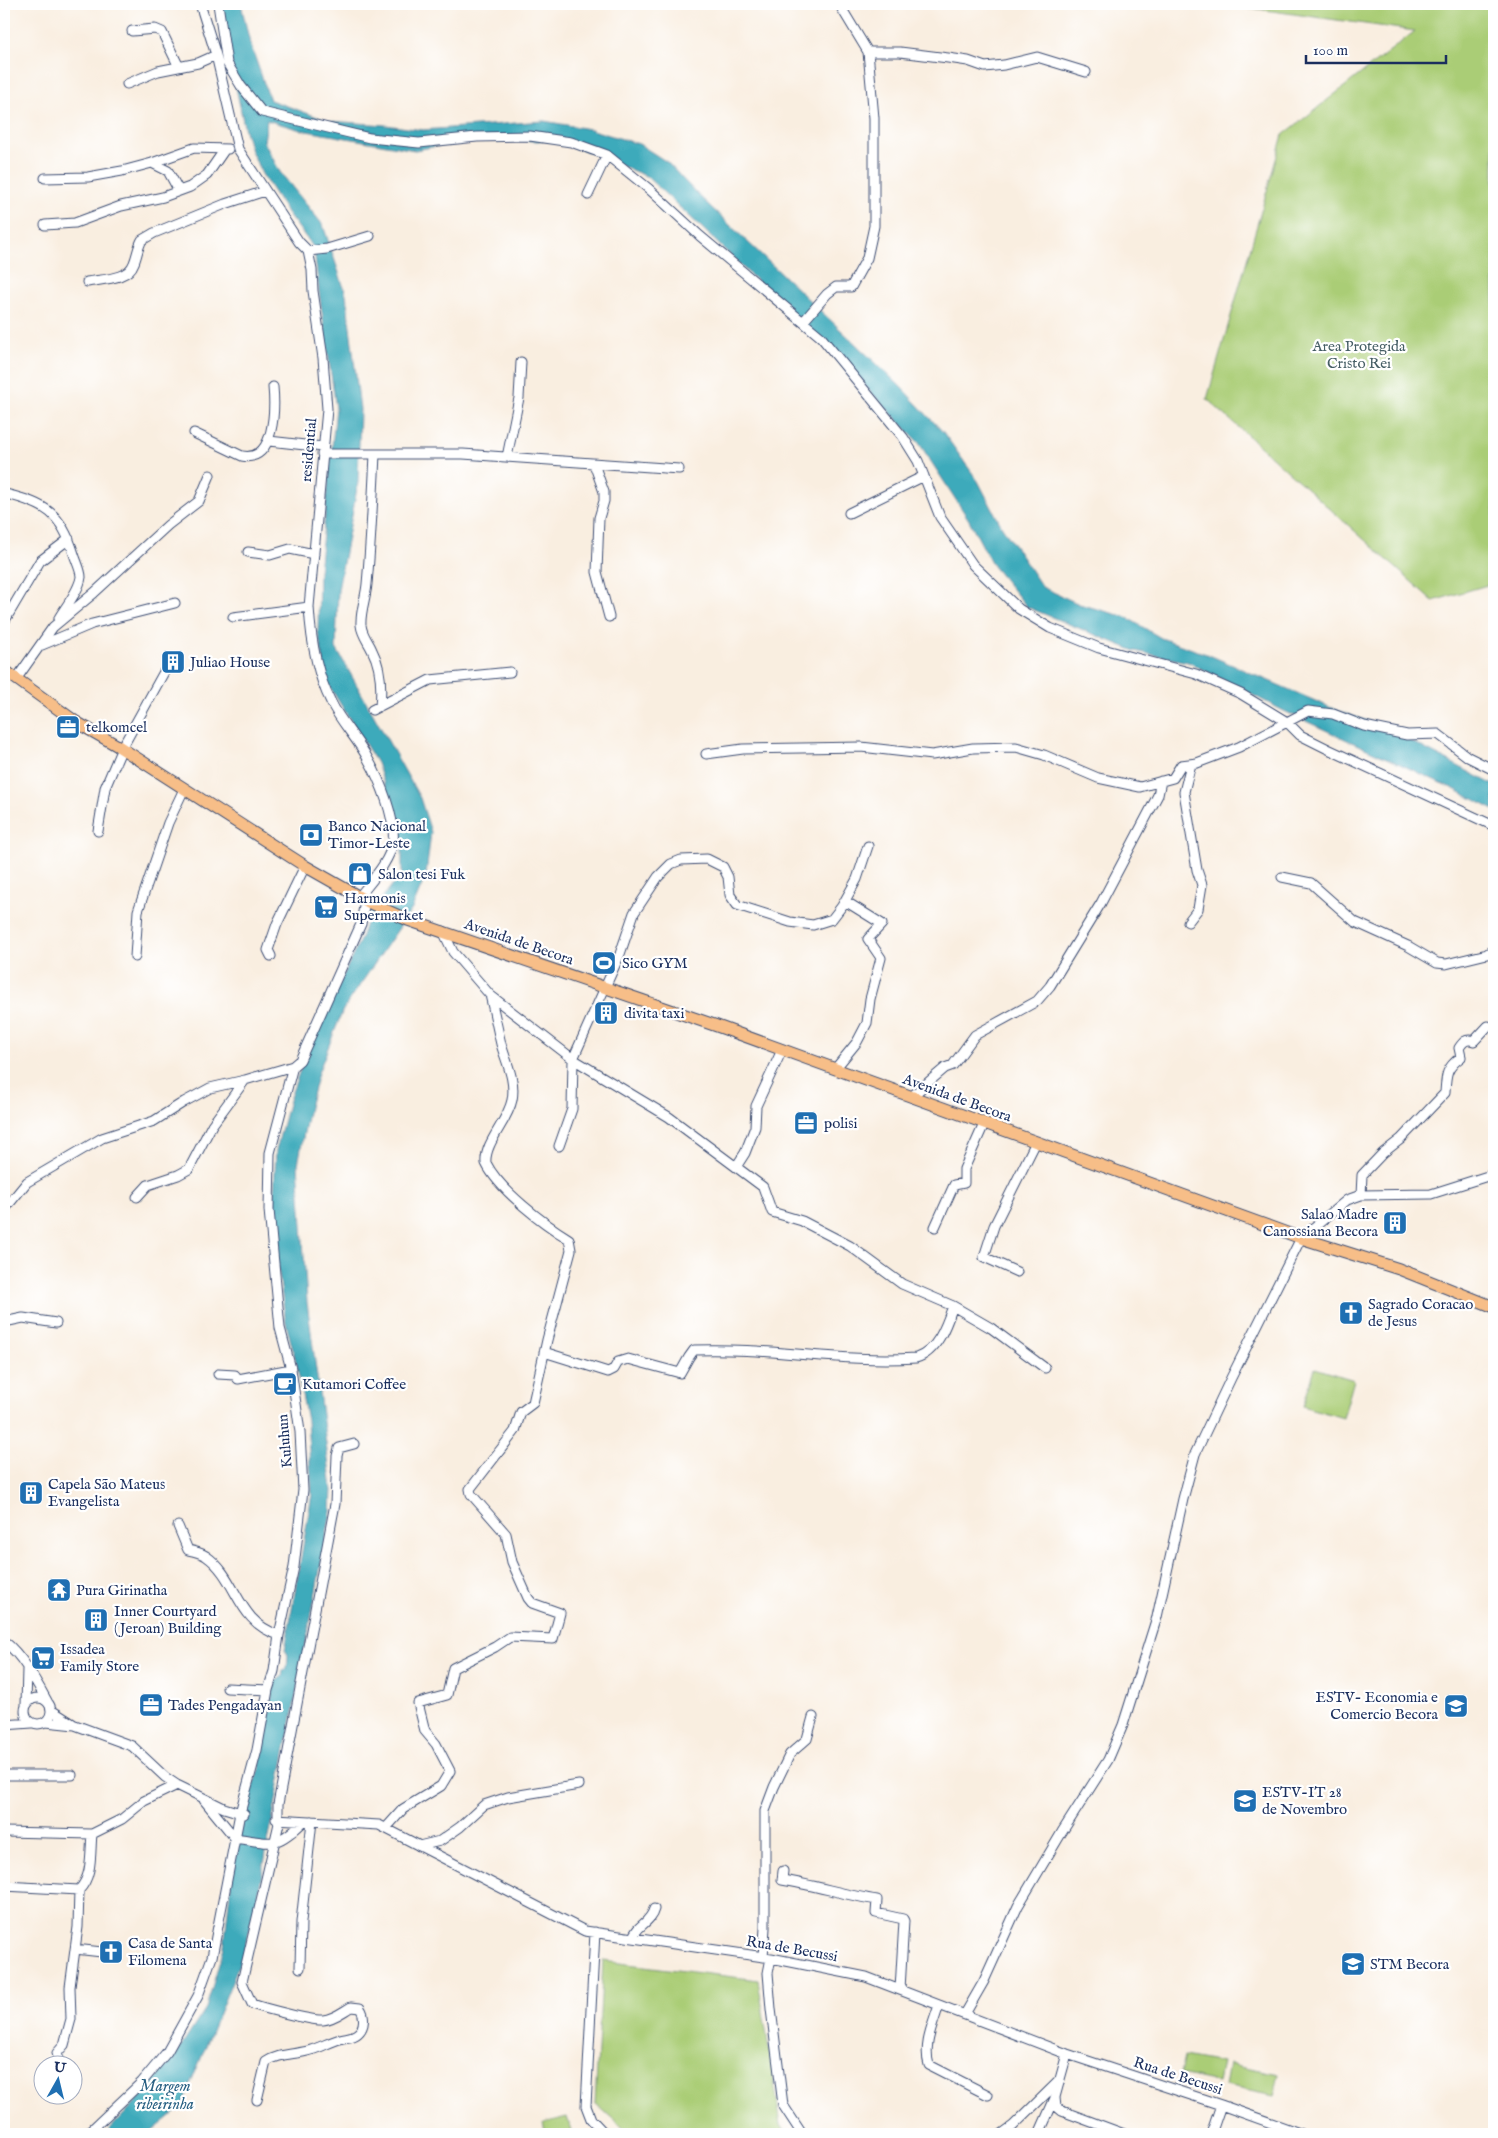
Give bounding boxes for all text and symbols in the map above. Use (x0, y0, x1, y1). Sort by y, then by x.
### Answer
scale bar (1306, 32, 1446, 64)
text: 100 m (1313, 41, 1349, 60)
park label: Area Protegida Cristo Rei (1311, 337, 1406, 373)
street label: residential (297, 416, 321, 483)
building icon: Juliao House (160, 649, 186, 675)
place label: Juliao House (188, 653, 270, 672)
office icon: telkomcel (55, 714, 81, 740)
place label: telkomcel (86, 718, 148, 737)
place label: Banco Nacional Timor-Leste (328, 817, 427, 853)
bank icon: Banco Nacional Timor-Leste (298, 822, 324, 848)
shop icon: Salon tesi Fuk (347, 861, 373, 887)
place label: Salon tesi Fuk (378, 865, 466, 884)
place label: Harmonis Supermarket (344, 889, 423, 925)
supermarket icon: Harmonis Supermarket (313, 894, 339, 920)
street label: Avenida de Becora (461, 914, 577, 970)
sports icon: Sico GYM (591, 950, 617, 976)
place label: Sico GYM (622, 954, 688, 973)
building icon: divita taxi (593, 1000, 619, 1026)
place label: divita taxi (624, 1004, 684, 1023)
street label: Avenida de Becora (899, 1069, 1014, 1127)
office icon: polisi (793, 1110, 819, 1136)
place label: polisi (824, 1114, 858, 1133)
place label: Salao Madre Canossiana Becora (1263, 1205, 1379, 1241)
building icon: Salao Madre Canossiana Becora (1382, 1210, 1408, 1236)
place label: Sagrado Coracao de Jesus (1368, 1295, 1473, 1331)
church icon: Sagrado Coracao de Jesus (1338, 1300, 1364, 1326)
cafe icon: Kutamori Coffee (272, 1371, 298, 1397)
place label: Kutamori Coffee (302, 1375, 406, 1394)
street label: Kuluhun (273, 1413, 297, 1469)
place label: Capela São Mateus Evangelista (48, 1475, 165, 1511)
building icon: Capela São Mateus Evangelista (18, 1480, 44, 1506)
temple icon: Pura Girinatha (46, 1577, 72, 1603)
place label: Pura Girinatha (76, 1581, 168, 1600)
place label: Inner Courtyard (Jeroan) Building (114, 1602, 222, 1638)
building icon: Inner Courtyard (Jeroan) Building (83, 1607, 109, 1633)
place label: Issadea Family Store (60, 1640, 139, 1676)
supermarket icon: Issadea Family Store (30, 1645, 56, 1671)
place label: ESTV- Economia e Comercio Becora (1315, 1688, 1439, 1724)
office icon: Tades Pengadayan (138, 1692, 164, 1718)
school or university icon: ESTV- Economia e Comercio Becora (1443, 1693, 1469, 1719)
place label: Tades Pengadayan (168, 1696, 282, 1715)
place label: ESTV-IT 28 de Novembro (1262, 1783, 1347, 1819)
school or university icon: ESTV-IT 28 de Novembro (1232, 1788, 1258, 1814)
street label: Rua de Becussi (745, 1932, 839, 1966)
place label: Casa de Santa Filomena (128, 1934, 213, 1970)
church icon: Casa de Santa Filomena (98, 1939, 124, 1965)
school or university icon: STM Becora (1340, 1951, 1366, 1977)
place label: STM Becora (1370, 1955, 1450, 1974)
street label: Rua de Becussi (1131, 2053, 1225, 2099)
north arrow (32, 2056, 82, 2106)
text: U (52, 2058, 68, 2078)
water label: Margem ribeirinha (136, 2077, 194, 2115)

